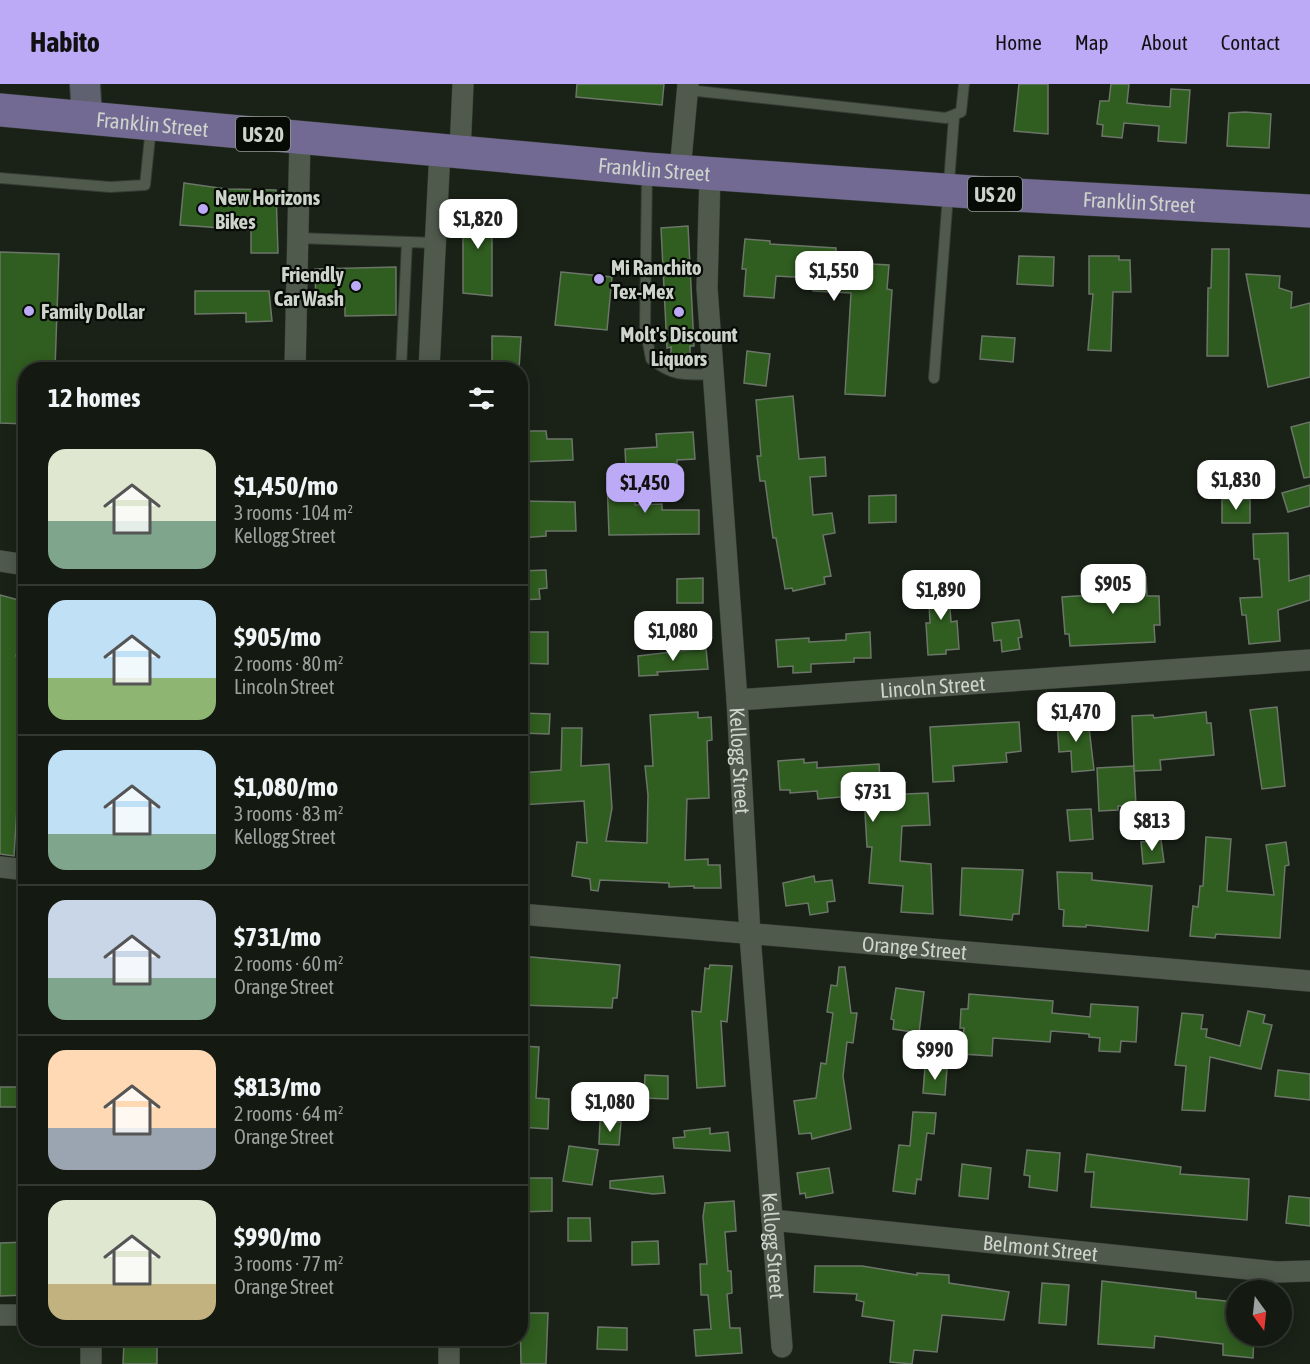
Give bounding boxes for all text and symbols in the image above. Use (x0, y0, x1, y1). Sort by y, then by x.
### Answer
text: Habito (30, 26, 100, 58)
text: Home (995, 30, 1042, 54)
text: Map (1075, 30, 1109, 54)
text: About (1142, 30, 1188, 54)
text: Contact (1221, 30, 1280, 54)
street label: Franklin Street (95, 107, 210, 141)
road number: US 20 (236, 117, 290, 151)
street label: Franklin Street (597, 153, 711, 185)
road number: US 20 (968, 177, 1022, 211)
place label: New Horizons Bikes (215, 185, 321, 233)
street label: Franklin Street (1082, 187, 1196, 217)
pin: $1,820 (429, 199, 527, 250)
marker: New Horizons Bikes (196, 202, 210, 216)
text: $1,820 (453, 207, 503, 230)
pin: $1,550 (785, 251, 883, 302)
place label: Mi Ranchito Tex-Mex (611, 255, 702, 303)
text: $1,550 (809, 259, 859, 282)
place label: Friendly Car Wash (274, 262, 344, 310)
marker: Mi Ranchito Tex-Mex (592, 272, 606, 286)
marker: Friendly Car Wash (349, 279, 363, 293)
place label: Family Dollar (41, 299, 145, 323)
marker: Family Dollar (22, 304, 36, 318)
marker: Molt's Discount Liquors (672, 305, 686, 319)
place label: Molt's Discount Liquors (620, 322, 738, 370)
icon: filters (465, 382, 498, 415)
text: 12 homes (48, 383, 141, 413)
pin: $1,830 (1187, 460, 1285, 511)
pin: $1,450 (596, 463, 694, 514)
text: $1,830 (1211, 468, 1261, 491)
text: $1,450/mo (234, 471, 338, 501)
text: $1,450 (620, 471, 670, 494)
icon: home (96, 473, 168, 545)
text: 3 rooms · 104 m² (234, 501, 353, 524)
text: Kellogg Street (234, 524, 336, 547)
pin: $905 (1077, 564, 1149, 615)
pin: $1,890 (892, 570, 990, 621)
text: $905 (1095, 572, 1131, 595)
text: $1,890 (916, 578, 966, 601)
pin: $1,080 (624, 611, 722, 662)
text: $1,080 (648, 619, 698, 642)
text: $905/mo (234, 622, 321, 652)
icon: home (96, 624, 168, 696)
text: 2 rooms · 80 m² (234, 652, 344, 675)
street label: Lincoln Street (879, 671, 986, 702)
text: Lincoln Street (234, 675, 334, 698)
pin: $1,470 (1027, 692, 1125, 743)
text: $1,470 (1051, 700, 1101, 723)
street label: Kellogg Street (725, 707, 755, 815)
text: $1,080/mo (234, 772, 338, 802)
pin: $731 (837, 772, 909, 823)
icon: home (96, 774, 168, 846)
text: $731 (855, 780, 891, 803)
pin: $813 (1116, 801, 1188, 852)
text: 3 rooms · 83 m² (234, 802, 344, 825)
text: $813 (1134, 809, 1170, 832)
text: Kellogg Street (234, 825, 336, 848)
text: $731/mo (234, 922, 321, 952)
icon: home (96, 924, 168, 996)
street label: Orange Street (861, 931, 968, 964)
text: 2 rooms · 60 m² (234, 952, 344, 975)
text: Orange Street (234, 975, 334, 998)
pin: $990 (899, 1030, 971, 1081)
text: $990 (917, 1038, 953, 1061)
text: $813/mo (234, 1072, 321, 1102)
icon: home (96, 1074, 168, 1146)
pin: $1,080 (561, 1082, 659, 1133)
text: $1,080 (585, 1090, 635, 1113)
text: 2 rooms · 64 m² (234, 1102, 344, 1125)
text: Orange Street (234, 1125, 334, 1148)
street label: Kellogg Street (758, 1191, 790, 1300)
text: $990/mo (234, 1222, 321, 1252)
icon: home (96, 1224, 168, 1296)
street label: Belmont Street (982, 1230, 1099, 1266)
text: 3 rooms · 77 m² (234, 1252, 344, 1275)
text: Orange Street (234, 1275, 334, 1298)
north arrow (1226, 1280, 1292, 1346)
map controls (1226, 1280, 1292, 1346)

